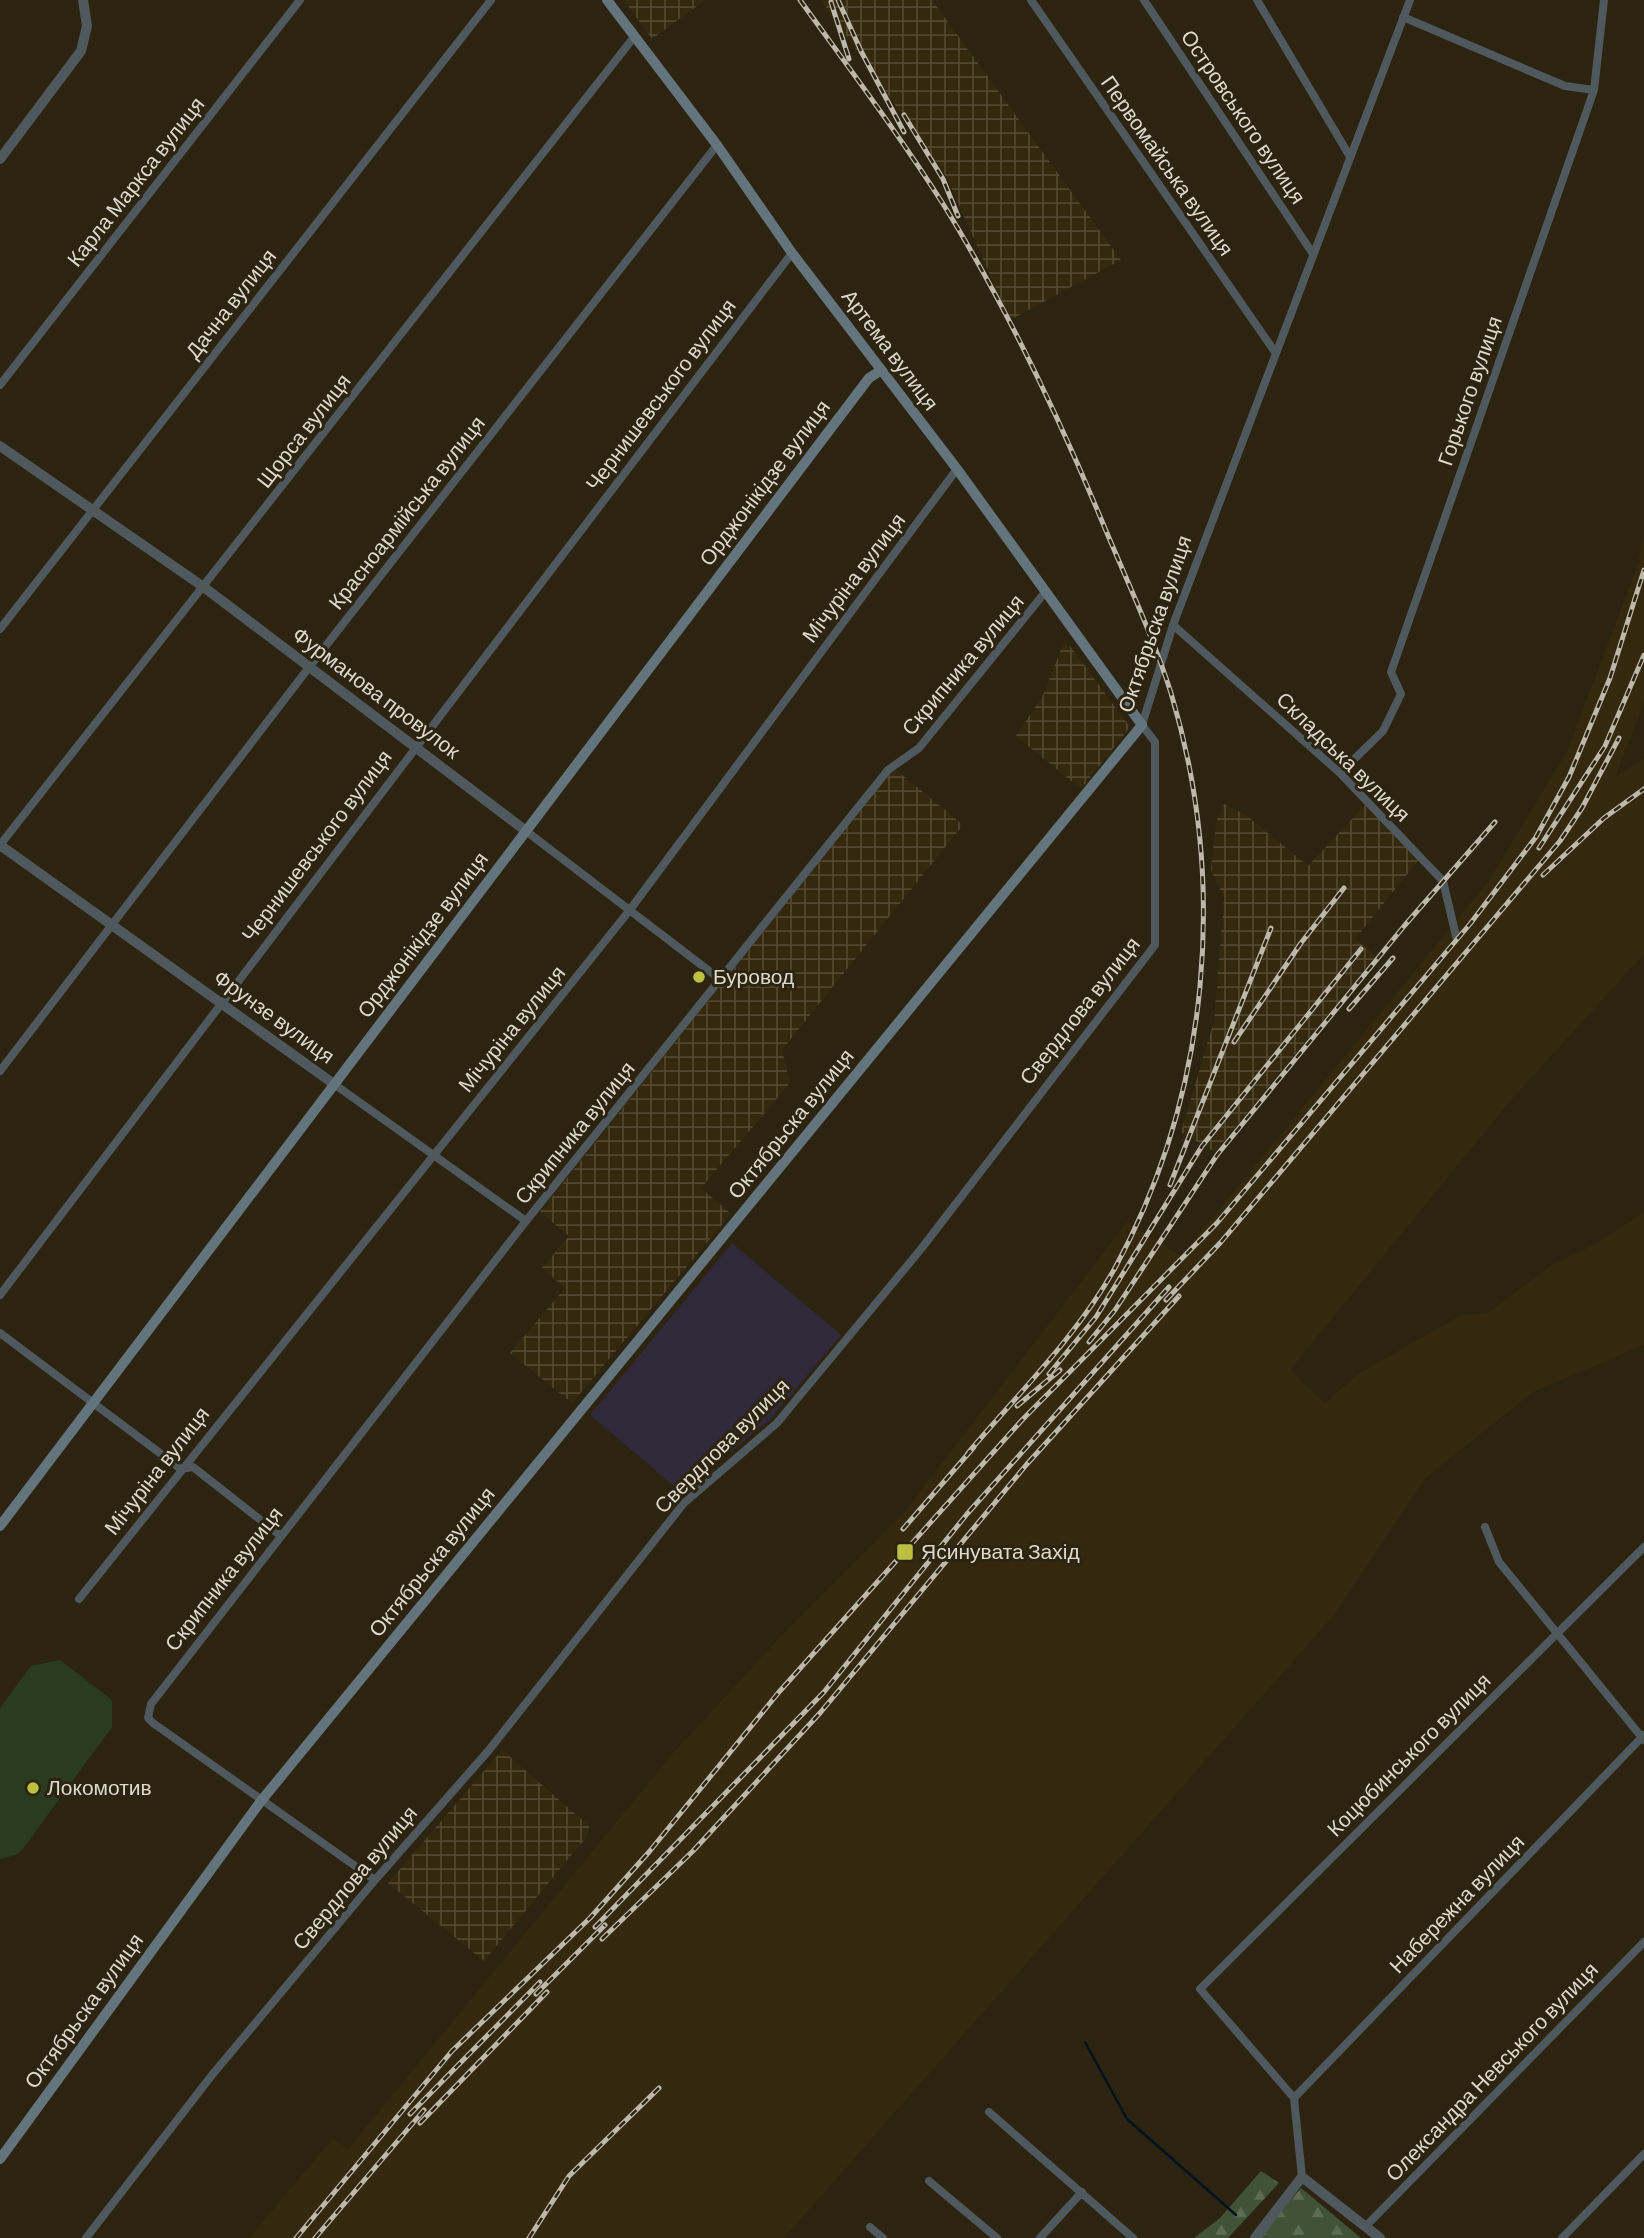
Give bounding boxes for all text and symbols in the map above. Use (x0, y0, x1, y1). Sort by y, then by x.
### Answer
street label: Островського вулиця (1177, 24, 1312, 208)
street label: Первомайська вулиця (1097, 70, 1240, 260)
street label: Карла Маркса вулиця (61, 91, 209, 271)
street label: Дачна вулиця (179, 243, 280, 363)
street label: Артема вулиця (838, 284, 945, 414)
street label: Чернишевського вулиця (579, 293, 740, 495)
street label: Горького вулиця (1431, 312, 1506, 469)
street label: Щорса вулиця (251, 368, 355, 492)
street label: Орджонікідзе вулиця (693, 394, 834, 570)
street label: Красноармійська вулиця (323, 410, 489, 614)
street label: Мічуріна вулиця (796, 508, 910, 647)
street label: Октябрьска вулиця (1112, 532, 1196, 715)
street label: Скрипника вулиця (896, 589, 1028, 740)
street label: Фурманова провулок (288, 621, 466, 763)
street label: Складська вулиця (1272, 686, 1416, 826)
street label: Чернишевського вулиця (235, 744, 396, 946)
street label: Орджонікідзе вулиця (351, 846, 492, 1022)
street label: Свердлова вулиця (1013, 931, 1144, 1089)
street label: Мічуріна вулиця (452, 960, 569, 1096)
place label: Буровод (713, 963, 794, 988)
street label: Фрунзе вулиця (210, 964, 340, 1068)
marker: Буровод (691, 969, 707, 985)
street label: Октябрьска вулиця (722, 1043, 858, 1203)
street label: Скрипника вулиця (509, 1056, 639, 1208)
street label: Свердлова вулиця (648, 1372, 794, 1518)
street label: Мічуріна вулиця (98, 1401, 213, 1539)
street label: Октябрьска вулиця (363, 1481, 499, 1641)
street label: Скрипника вулиця (159, 1501, 287, 1655)
place label: Ясинувата Захід (921, 1538, 1080, 1563)
marker: Ясинувата Захід (895, 1542, 915, 1562)
street label: Коцюбинського вулиця (1321, 1667, 1495, 1841)
place label: Локомотив (47, 1774, 152, 1799)
marker: Локомотив (25, 1780, 41, 1796)
street label: Свердлова вулиця (286, 1800, 421, 1954)
street label: Набережна вулиця (1383, 1828, 1529, 1977)
street label: Октябрьска вулиця (18, 1928, 147, 2093)
street label: Олександра Невського вулиця (1380, 1956, 1602, 2186)

